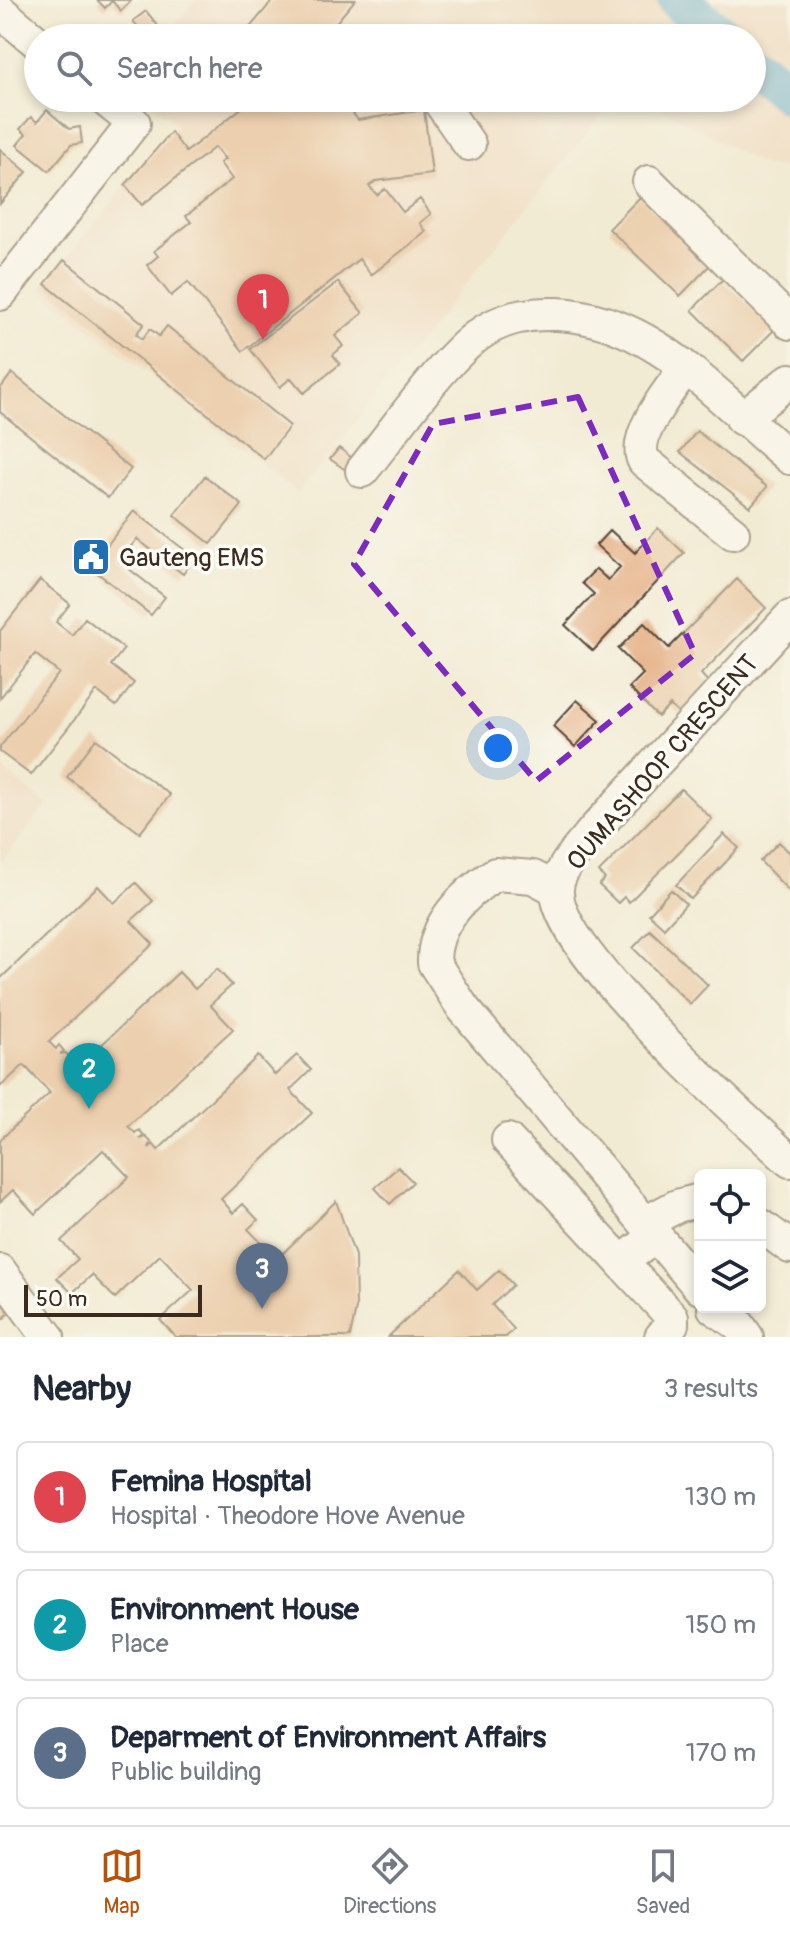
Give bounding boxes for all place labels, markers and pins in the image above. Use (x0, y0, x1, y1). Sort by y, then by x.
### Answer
pin: 1 (237, 274, 289, 340)
public building icon: Gauteng EMS (70, 536, 112, 578)
place label: Gauteng EMS (119, 542, 265, 574)
pin: 2 (63, 1043, 115, 1109)
pin: 3 (236, 1243, 288, 1309)

